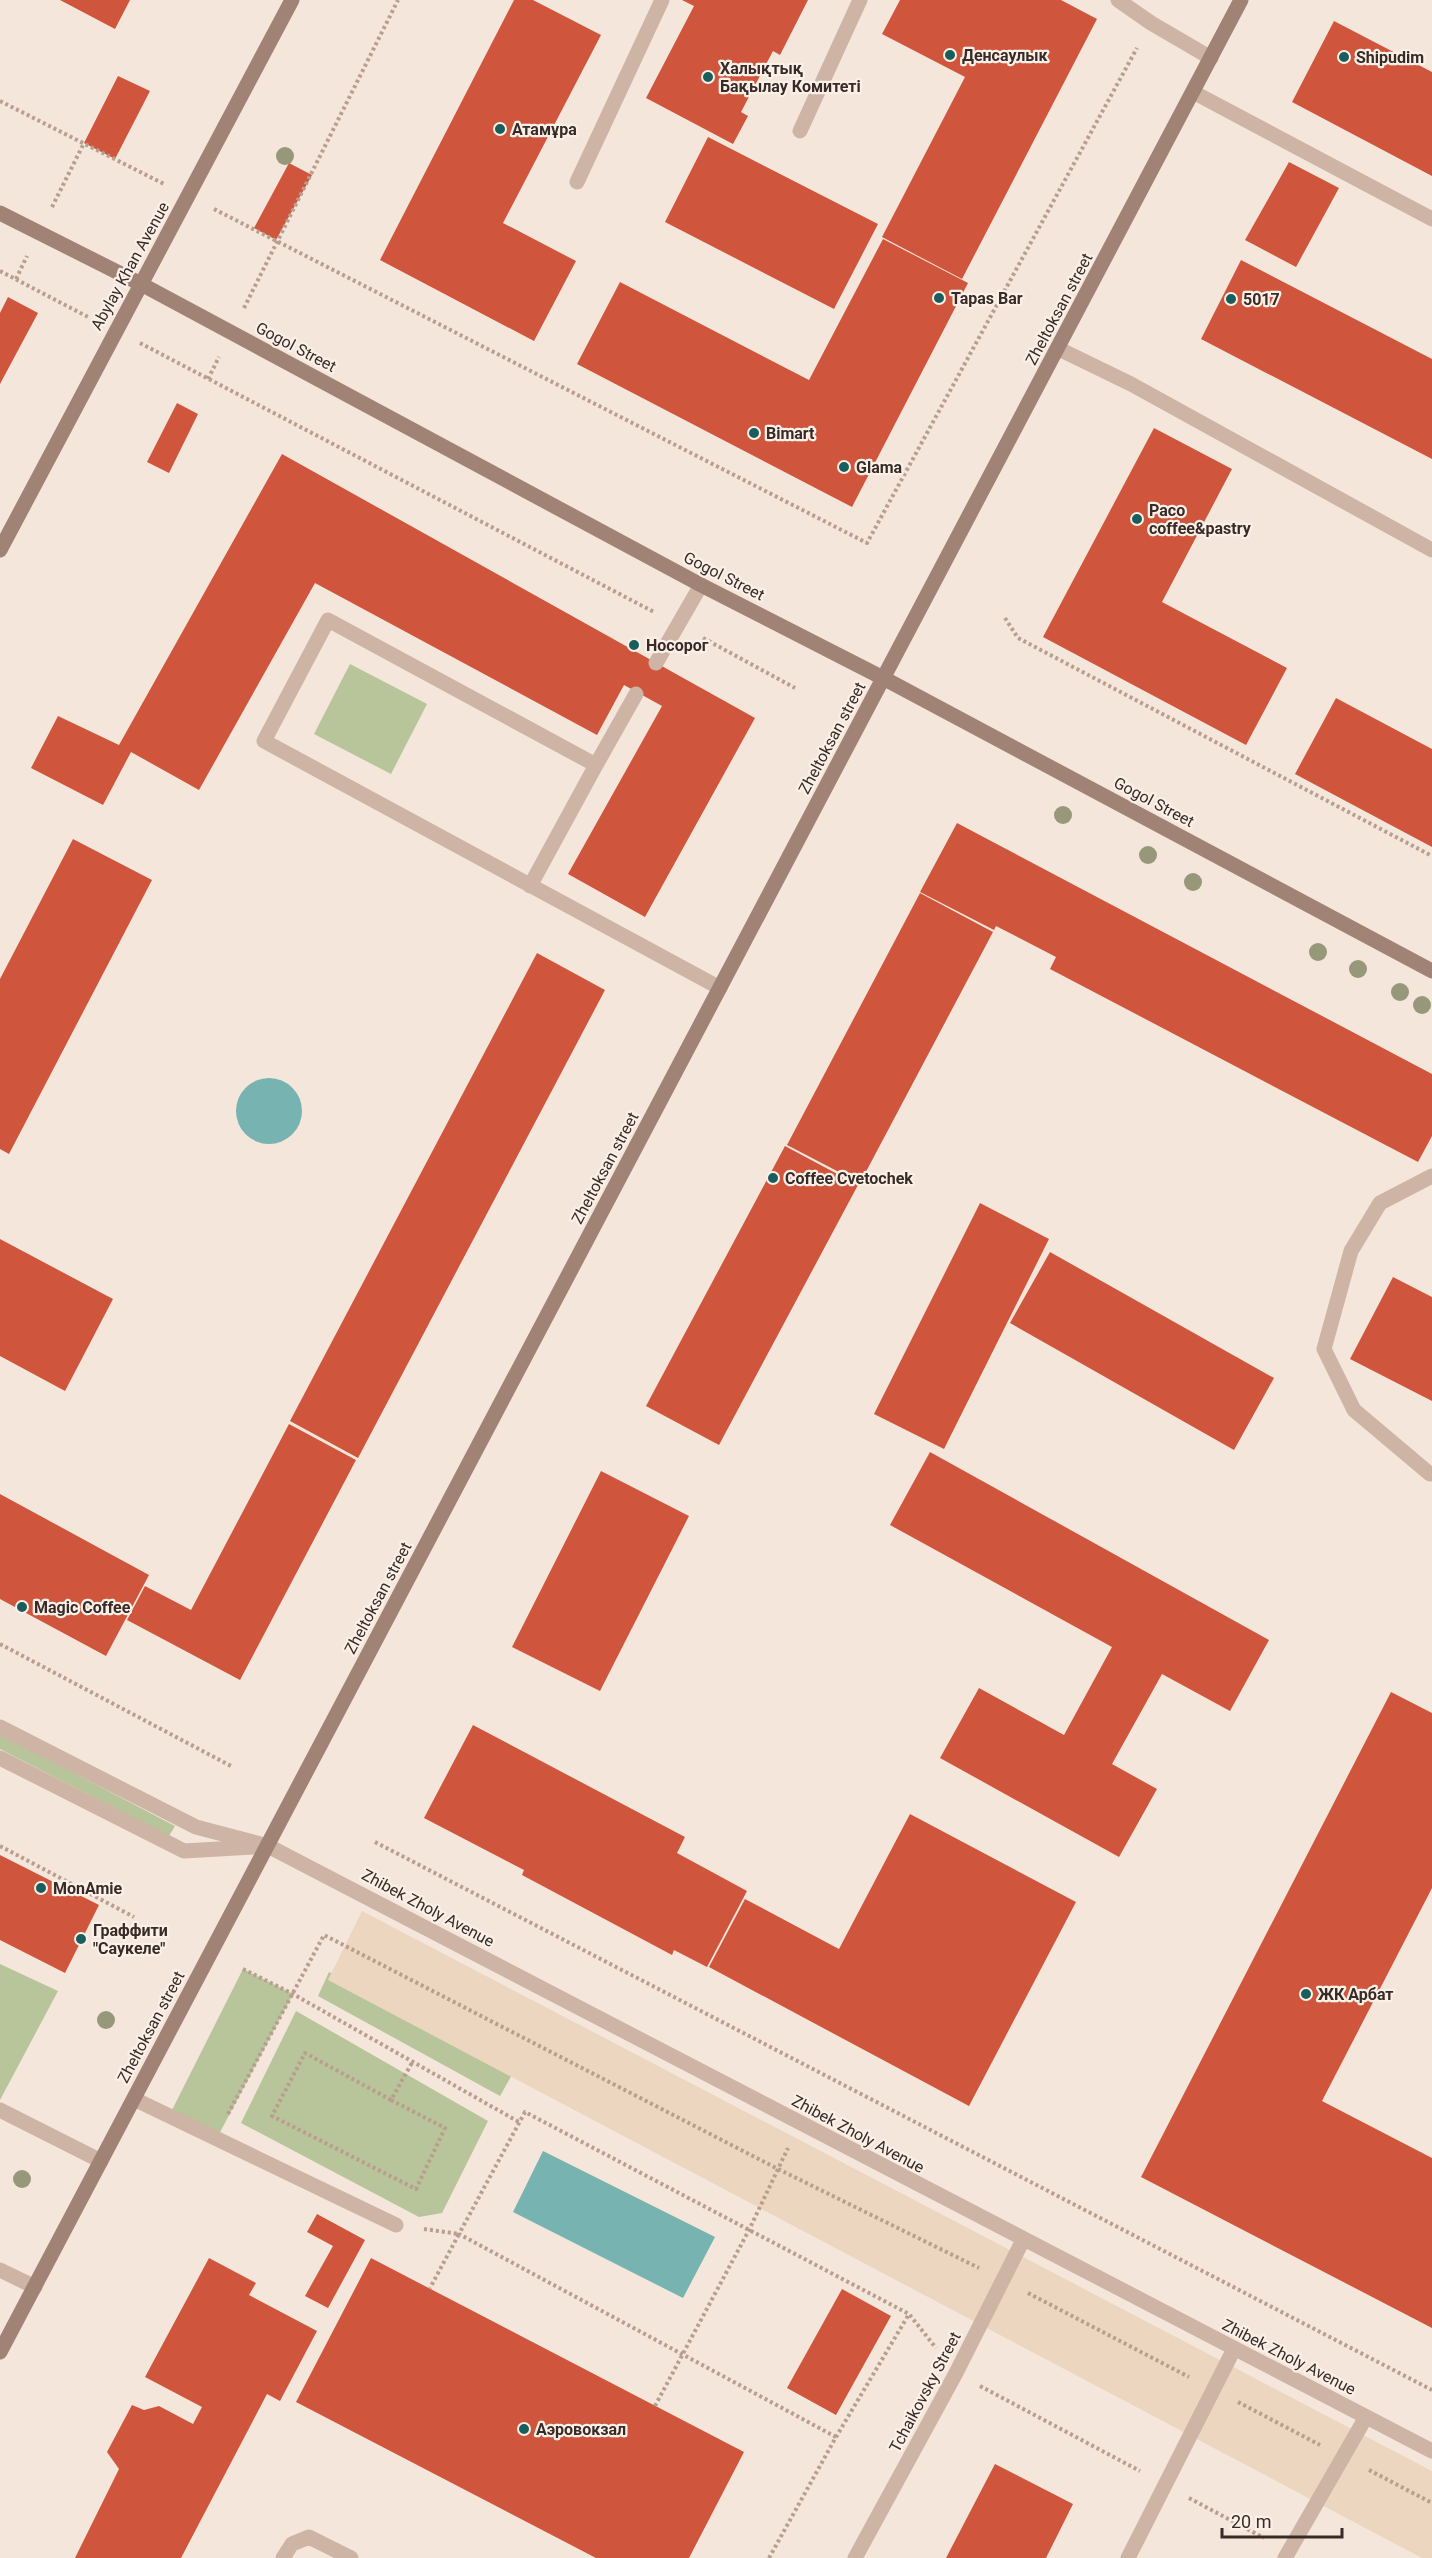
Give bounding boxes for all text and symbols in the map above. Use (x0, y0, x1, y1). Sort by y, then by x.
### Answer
place label: Денсаулык (962, 46, 1048, 65)
marker: Денсаулык (943, 48, 957, 62)
place label: Shipudim (1356, 48, 1424, 67)
marker: Shipudim (1337, 50, 1351, 64)
place label: Халықтық Бақылау Комитеті (720, 59, 861, 96)
marker: Халықтық Бақылау Комитеті (701, 70, 715, 84)
place label: Атамұра (512, 120, 577, 139)
marker: Атамұра (493, 122, 507, 136)
street label: Abylay Khan Avenue (87, 199, 173, 333)
street label: Zheltoksan street (1022, 250, 1096, 368)
place label: Tapas Bar (951, 289, 1023, 308)
place label: 5017 (1243, 290, 1280, 309)
marker: Tapas Bar (932, 291, 946, 305)
marker: 5017 (1224, 292, 1238, 306)
street label: Gogol Street (253, 318, 339, 376)
place label: Bimart (766, 424, 815, 443)
marker: Bimart (747, 426, 761, 440)
place label: Glama (856, 458, 903, 477)
marker: Glama (837, 460, 851, 474)
place label: Paco coffee&pastry (1149, 501, 1252, 538)
marker: Paco coffee&pastry (1130, 512, 1144, 526)
street label: Gogol Street (680, 548, 768, 604)
place label: Носорог (646, 636, 709, 655)
marker: Носорог (627, 638, 641, 652)
street label: Zheltoksan street (795, 679, 869, 797)
street label: Gogol Street (1111, 773, 1197, 831)
street label: Zheltoksan street (568, 1109, 642, 1227)
place label: Coffee Cvetochek (785, 1169, 913, 1188)
marker: Coffee Cvetochek (766, 1171, 780, 1185)
street label: Zheltoksan street (341, 1539, 415, 1657)
place label: Magic Coffee (34, 1598, 131, 1617)
marker: Magic Coffee (15, 1600, 29, 1614)
street label: Zhibek Zholy Avenue (359, 1865, 497, 1951)
place label: MonAmie (53, 1879, 123, 1898)
marker: MonAmie (34, 1881, 48, 1895)
place label: Граффити "Саукеле" (93, 1921, 168, 1958)
marker: Граффити "Саукеле" (74, 1932, 88, 1946)
street label: Zheltoksan street (114, 1968, 188, 2086)
place label: ЖК Арбат (1318, 1985, 1394, 2004)
marker: ЖК Арбат (1299, 1987, 1313, 2001)
street label: Zhibek Zholy Avenue (789, 2091, 927, 2177)
street label: Zhibek Zholy Avenue (1219, 2315, 1359, 2399)
street label: Tchaikovsky Street (885, 2329, 965, 2455)
place label: Аэровокзал (536, 2420, 626, 2439)
marker: Аэровокзал (517, 2422, 531, 2436)
scale bar (1222, 2501, 1342, 2539)
text: 20 m (1231, 2511, 1271, 2532)

